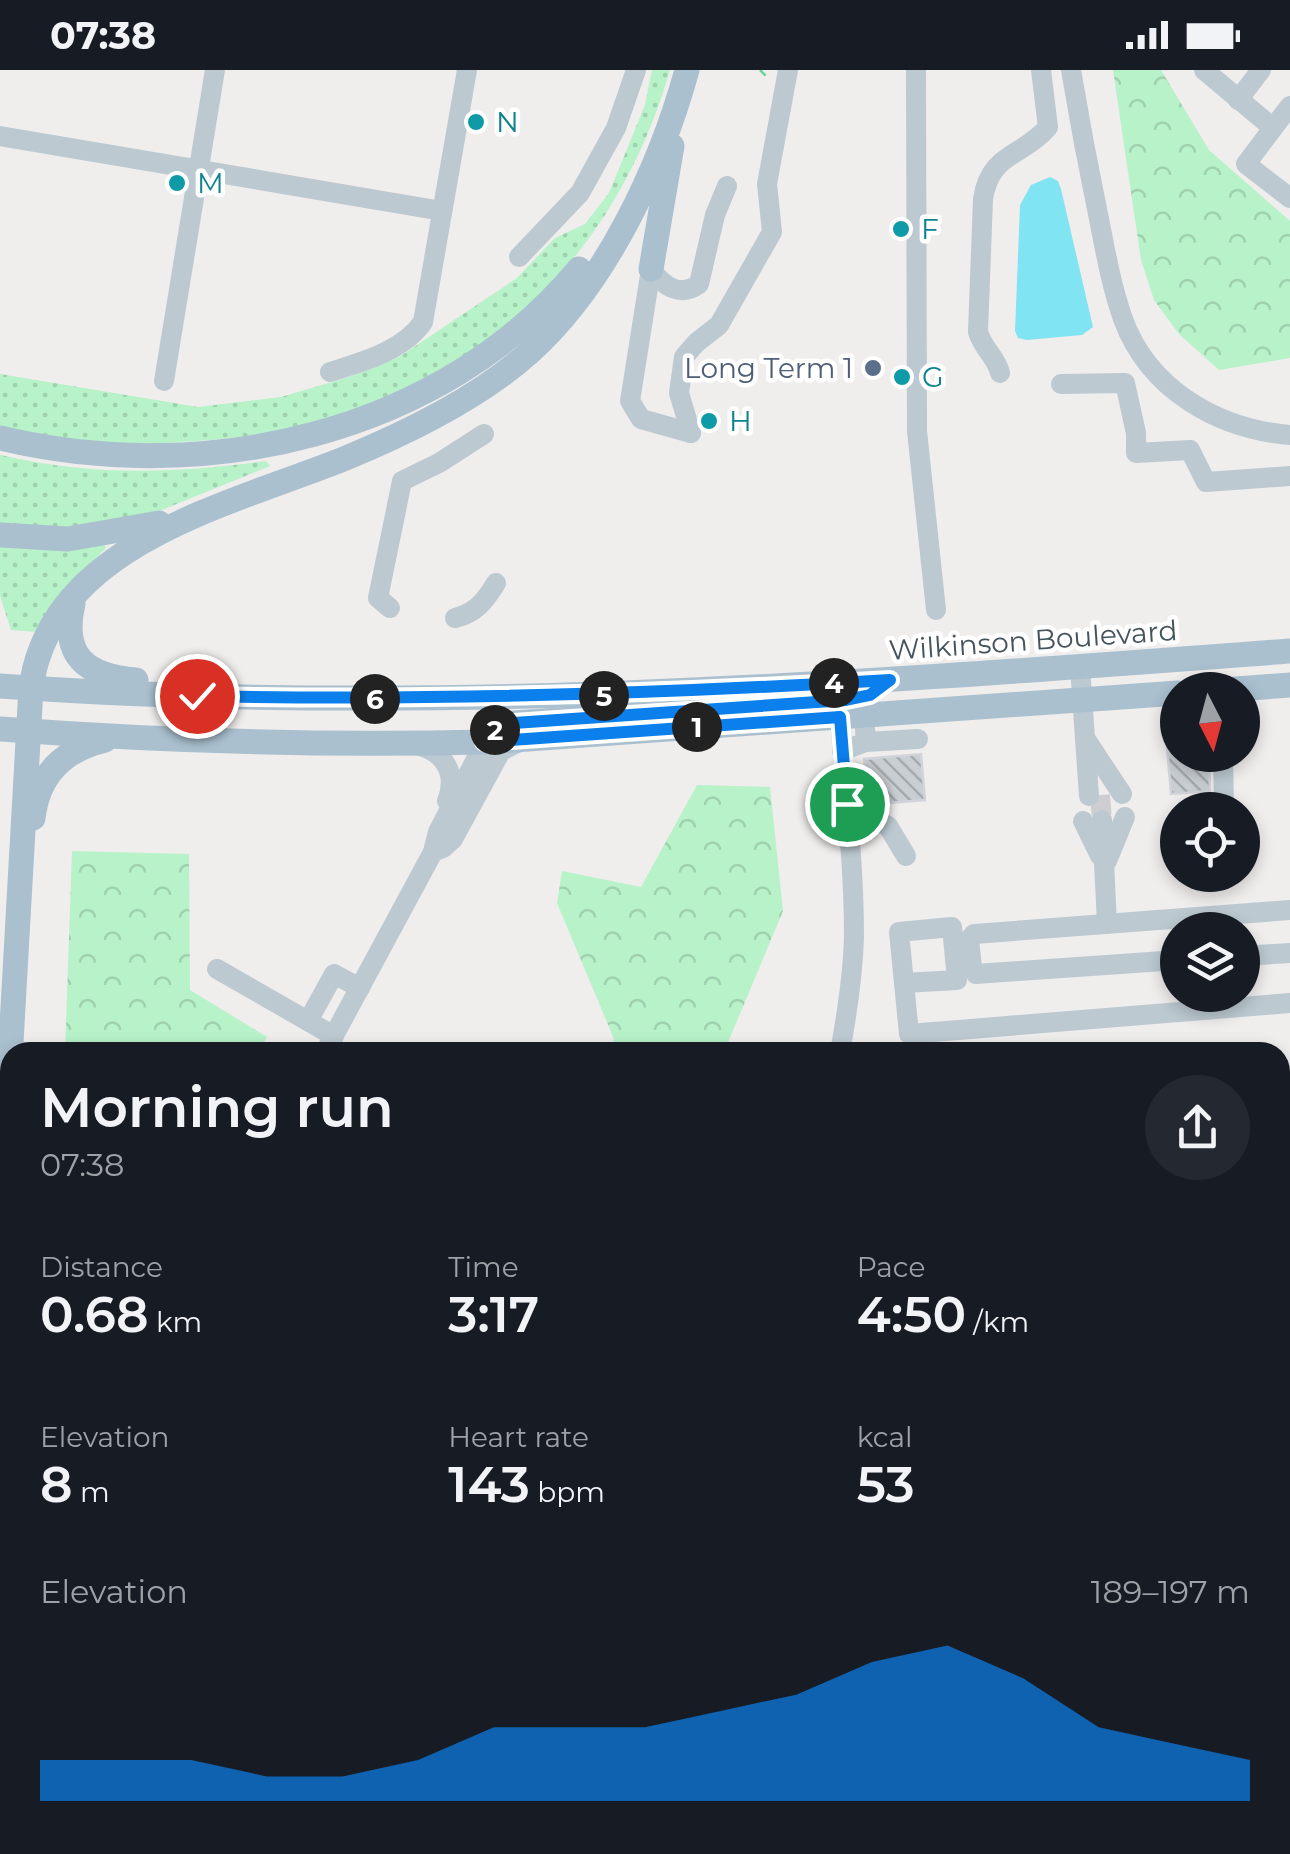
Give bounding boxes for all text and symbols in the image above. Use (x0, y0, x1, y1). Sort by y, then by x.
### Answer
text: 07:38 (50, 12, 156, 59)
place label: N (496, 105, 519, 139)
marker: N (465, 111, 487, 133)
place label: M (197, 166, 224, 200)
marker: M (166, 172, 188, 194)
place label: F (921, 212, 939, 246)
marker: F (890, 218, 912, 240)
place label: Long Term 1 (684, 351, 853, 385)
marker: Long Term 1 (862, 357, 884, 379)
place label: G (922, 360, 944, 394)
marker: G (891, 366, 913, 388)
place label: H (729, 404, 752, 438)
marker: H (698, 410, 720, 432)
street label: Wilkinson Boulevard (888, 613, 1178, 667)
pin (155, 654, 240, 739)
pin: 4 (809, 658, 859, 708)
text: 4 (824, 666, 844, 700)
icon: check (170, 669, 225, 724)
pin: 5 (579, 671, 629, 721)
north arrow (1160, 672, 1260, 772)
map controls (1160, 672, 1260, 1012)
pin: 6 (350, 674, 400, 724)
text: 5 (596, 679, 612, 713)
text: 6 (366, 682, 384, 716)
pin: 1 (672, 702, 722, 752)
pin: 2 (470, 705, 520, 755)
text: 1 (692, 710, 702, 744)
text: 2 (487, 713, 503, 747)
pin (805, 762, 890, 847)
icon: arrive (820, 777, 875, 832)
button: locate (1160, 792, 1260, 892)
button: layers (1160, 912, 1260, 1012)
text: Morning run (40, 1074, 394, 1141)
button: share (1145, 1075, 1250, 1180)
text: 07:38 (40, 1145, 124, 1184)
text: Distance (40, 1250, 163, 1284)
text: Time (448, 1250, 519, 1284)
text: Pace (857, 1250, 925, 1284)
text: 0.68 (40, 1284, 149, 1345)
text: 3:17 (448, 1284, 539, 1345)
text: 4:50 (857, 1284, 966, 1345)
text: km (149, 1305, 202, 1339)
text: /km (966, 1305, 1029, 1339)
text: Elevation (40, 1420, 169, 1454)
text: Heart rate (448, 1420, 589, 1454)
text: kcal (857, 1420, 913, 1454)
text: 8 (40, 1454, 73, 1515)
text: 143 (448, 1454, 530, 1515)
text: 53 (857, 1454, 915, 1515)
text: m (73, 1475, 110, 1509)
text: bpm (530, 1475, 605, 1509)
text: Elevation (40, 1572, 188, 1611)
text: 189–197 m (1091, 1572, 1250, 1611)

